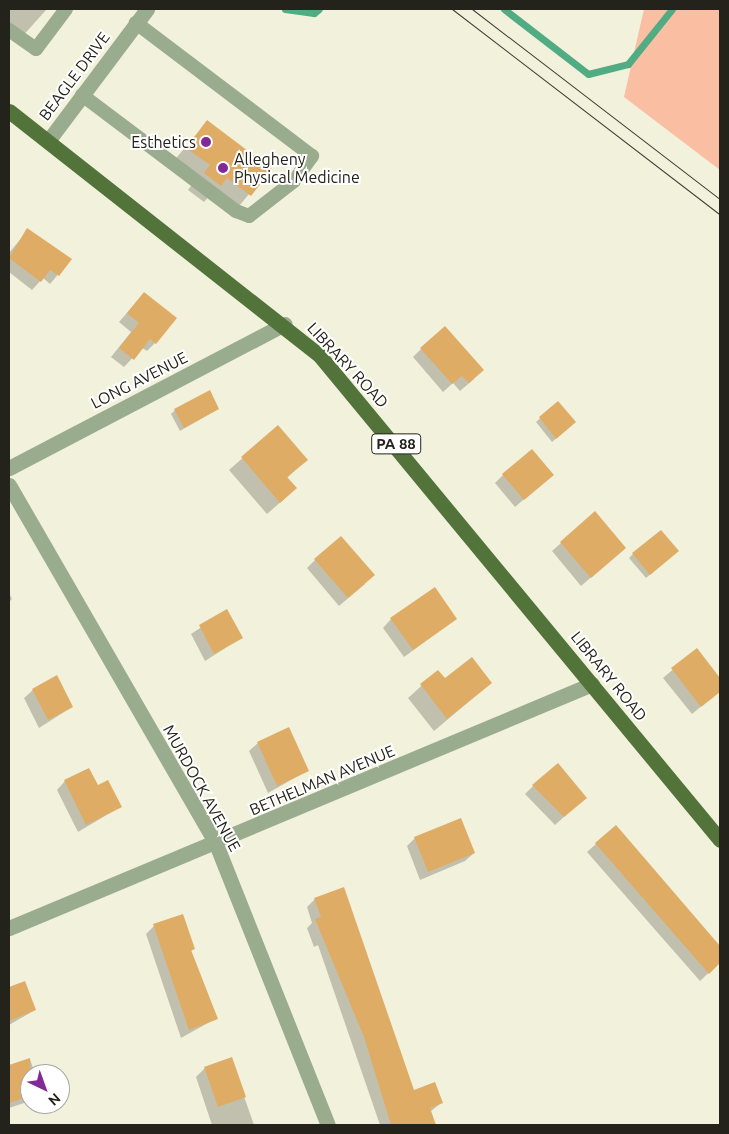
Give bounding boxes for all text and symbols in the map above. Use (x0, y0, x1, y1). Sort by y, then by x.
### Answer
street label: BEAGLE DRIVE (35, 28, 113, 124)
place label: Esthetics (131, 132, 196, 152)
marker: Esthetics (200, 136, 212, 148)
place label: Allegheny Physical Medicine (234, 149, 360, 187)
marker: Allegheny Physical Medicine (216, 161, 230, 175)
street label: LIBRARY ROAD (304, 318, 392, 412)
street label: LONG AVENUE (88, 347, 190, 413)
road number: PA 88 (371, 432, 421, 456)
street label: LIBRARY ROAD (567, 627, 651, 725)
street label: MURDOCK AVENUE (159, 721, 245, 855)
street label: BETHELMAN AVENUE (247, 741, 397, 819)
north arrow (20, 1064, 70, 1114)
text: N (45, 1090, 64, 1109)

